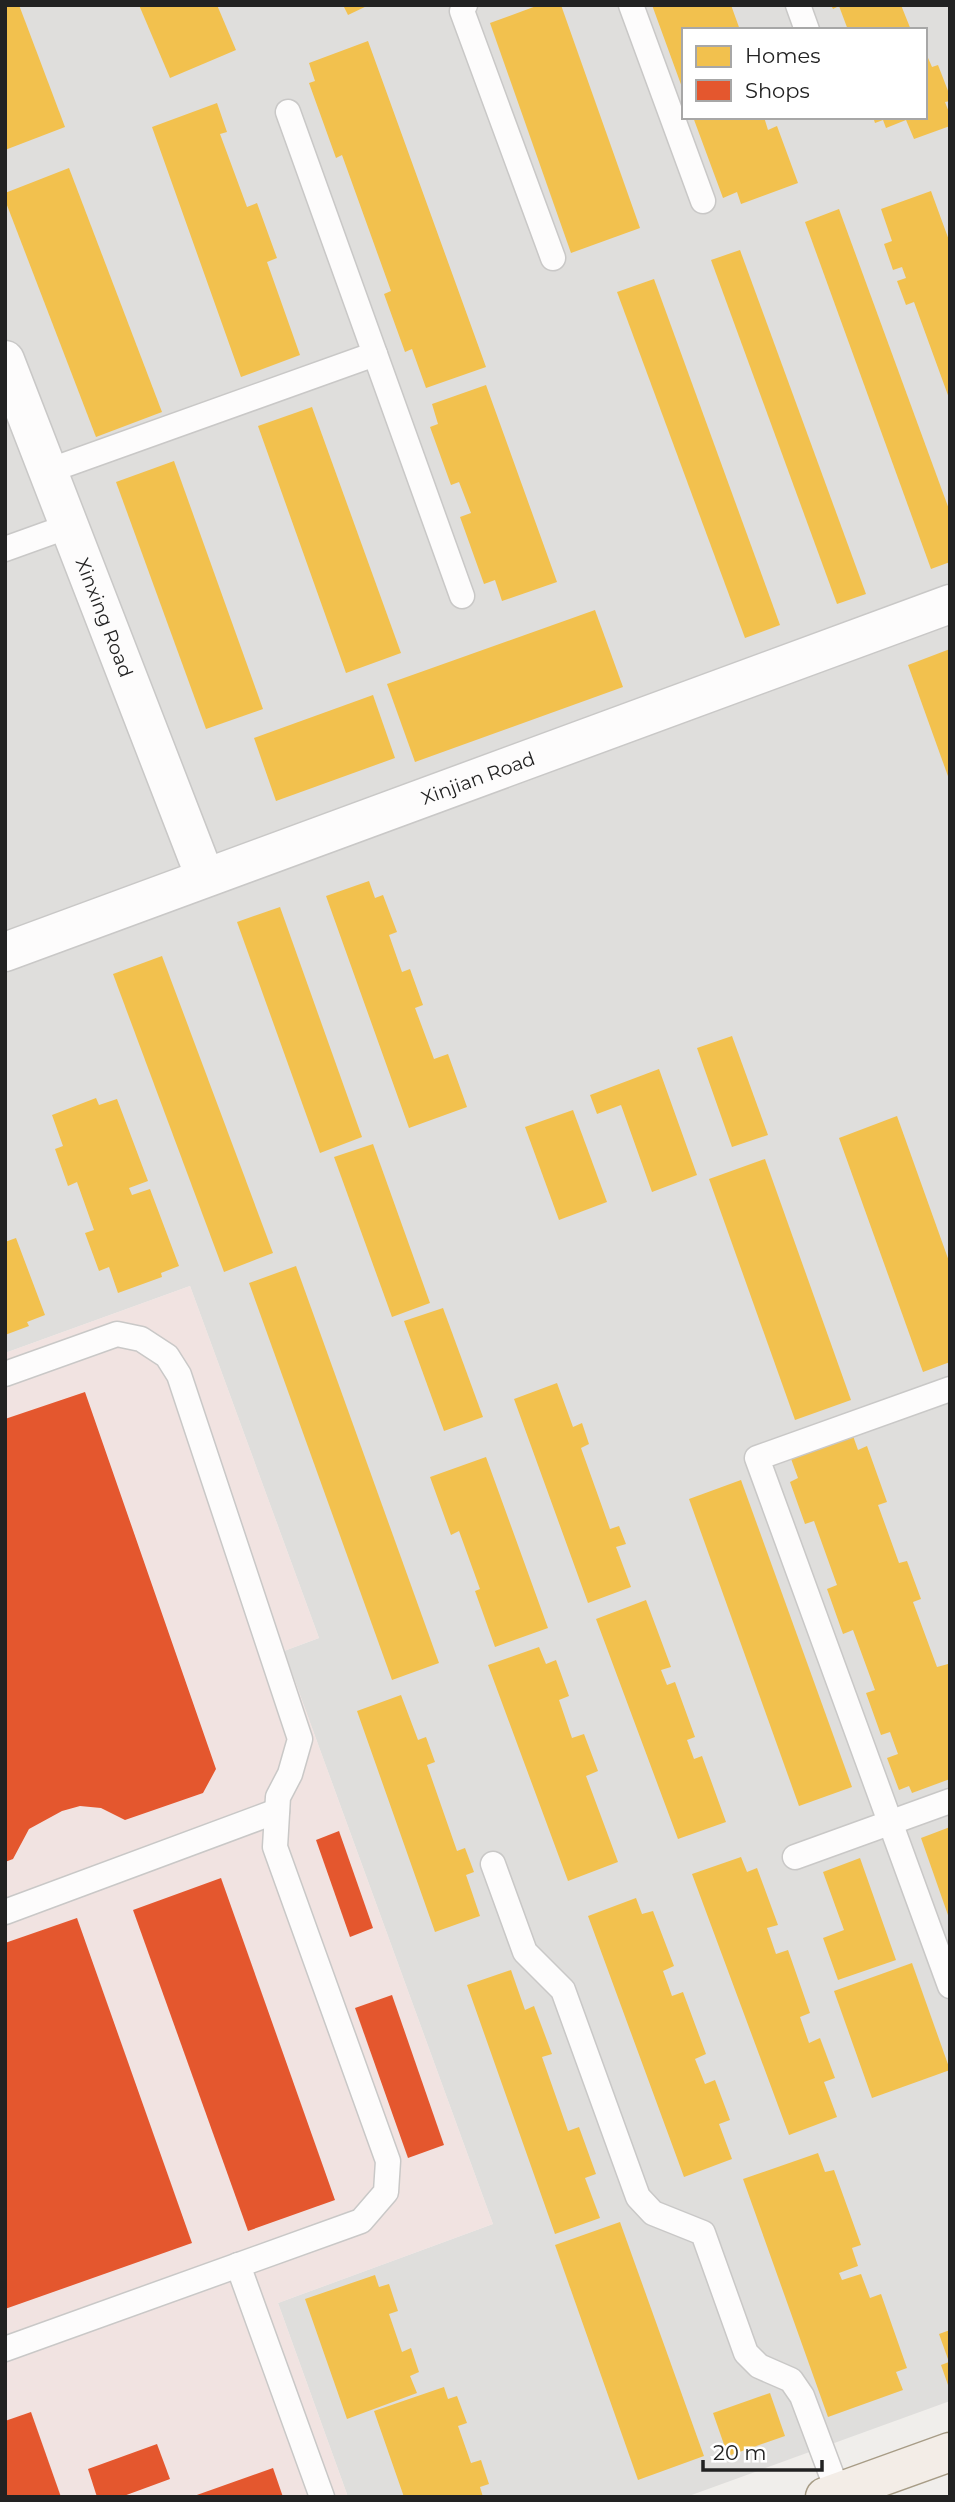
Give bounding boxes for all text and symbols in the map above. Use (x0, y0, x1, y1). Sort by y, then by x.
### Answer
legend (682, 28, 927, 119)
text: Homes (745, 43, 820, 68)
text: Shops (745, 78, 810, 103)
street label: Xinxing Road (71, 555, 138, 681)
street label: Xinjian Road (418, 747, 538, 810)
scale bar (703, 2428, 822, 2472)
text: 20 m (713, 2440, 767, 2465)

